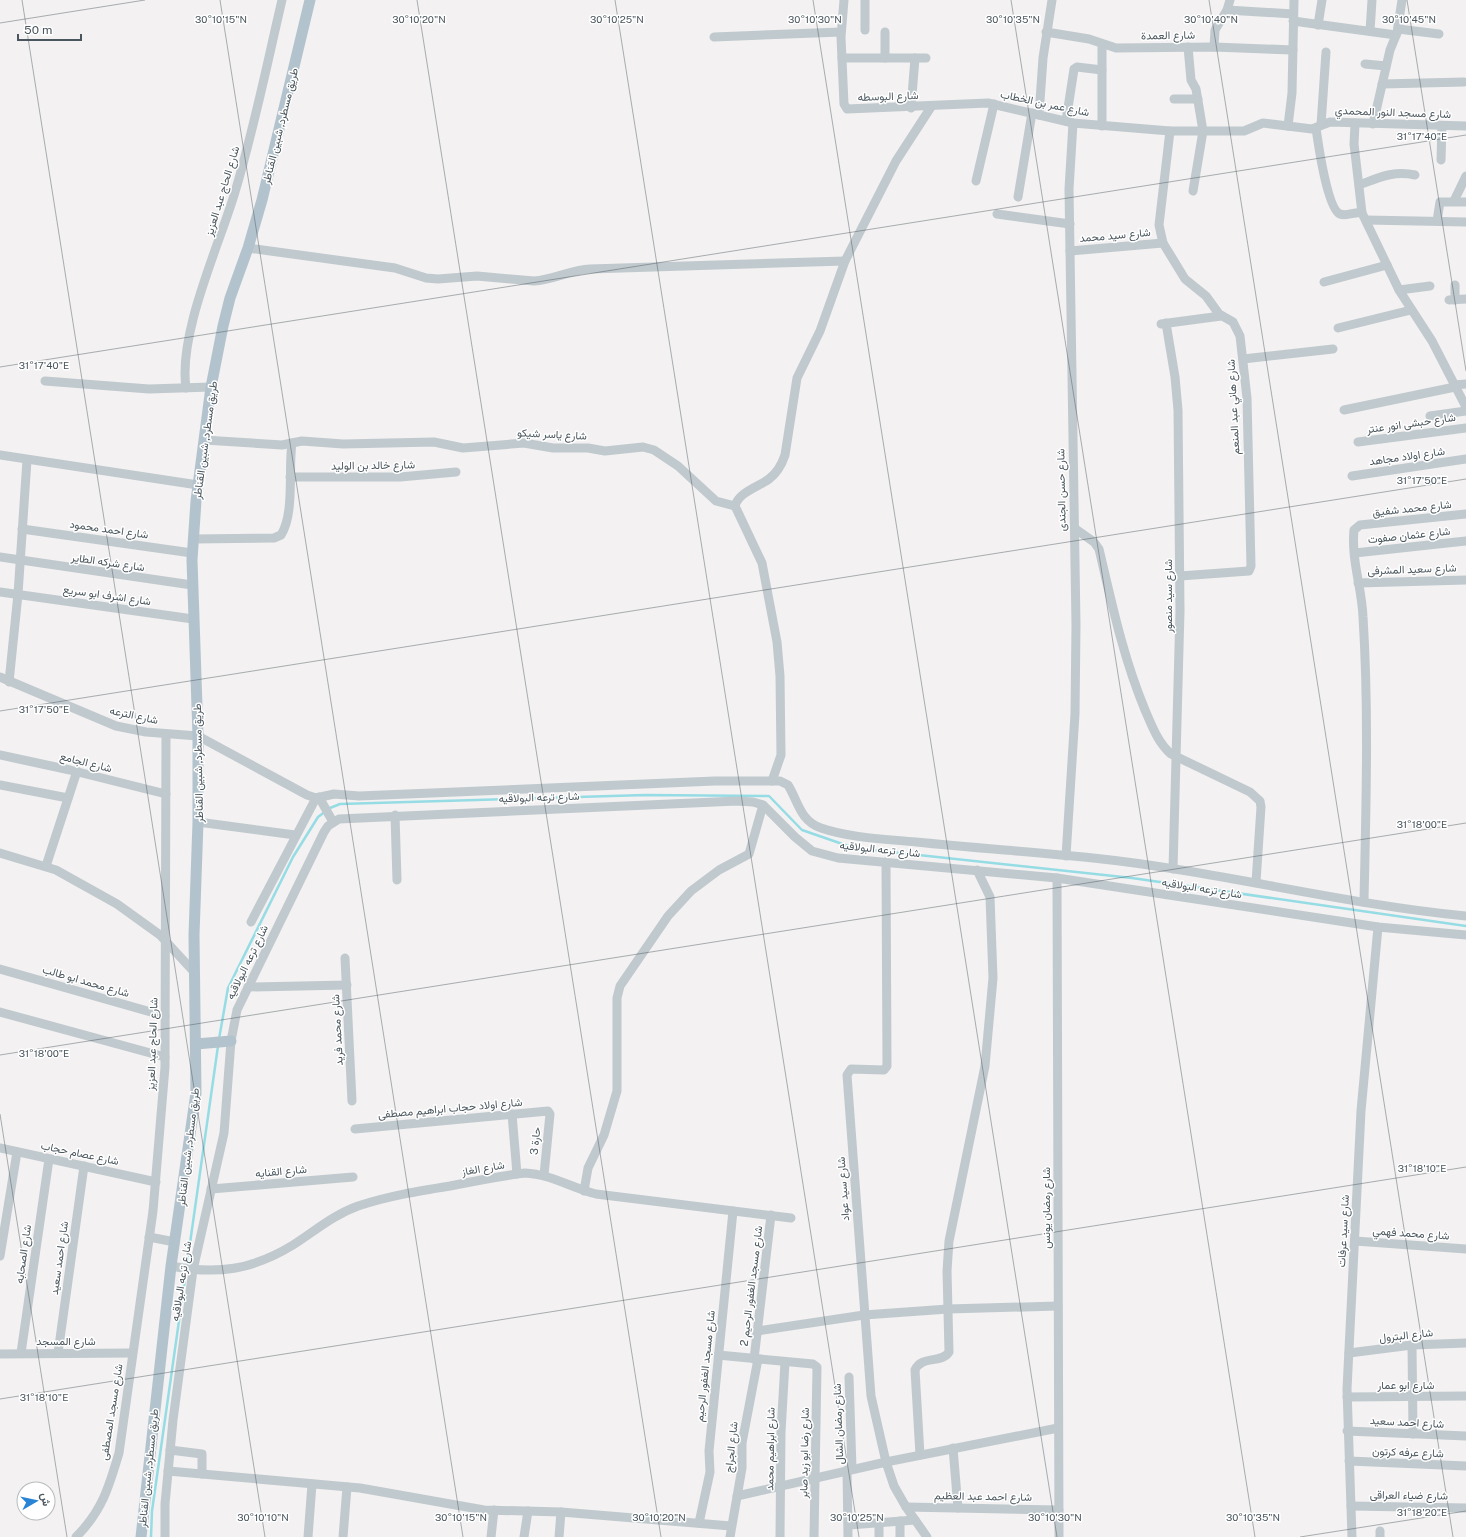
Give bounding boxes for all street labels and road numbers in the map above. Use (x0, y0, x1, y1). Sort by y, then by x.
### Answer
street label: شارع العمدة (1141, 29, 1196, 43)
street label: طريق مسطرد, شبين القناطر (260, 67, 301, 186)
street label: شارع عمر بن الخطاب (999, 88, 1091, 120)
street label: شارع البوسطه (857, 89, 919, 105)
street label: شارع مسجد النور المحمدي (1335, 104, 1452, 124)
street label: شارع الحاج عبد العزيز (202, 144, 243, 239)
street label: شارع سيد محمد (1079, 226, 1152, 246)
street label: شارع هاني عبد المنعم (1224, 359, 1245, 455)
street label: طريق مسطرد, شبين القناطر (191, 380, 220, 501)
street label: شارع حبشى انور عنتر (1365, 411, 1457, 437)
street label: شارع ياسر شيكو (517, 426, 588, 444)
street label: شارع اولاد مجاهد (1368, 445, 1446, 469)
street label: شارع حسن الجندى (1054, 448, 1070, 531)
street label: شارع خالد بن الوليد (331, 458, 416, 474)
street label: شارع محمد شفيق (1372, 498, 1453, 520)
street label: شارع احمد محمود (69, 518, 149, 542)
street label: شارع عثمان صفوت (1367, 525, 1451, 547)
street label: شارع شركه الطاير (69, 551, 146, 575)
street label: شارع سيد منصور (1162, 559, 1176, 634)
street label: شارع سعيد المشرفى (1367, 561, 1457, 579)
street label: شارع اشرف ابو سريع (62, 583, 152, 609)
street label: طريق مسطرد, شبين القناطر (191, 703, 206, 824)
street label: شارع الترعه (108, 704, 160, 728)
street label: شارع الجامع (58, 750, 114, 776)
street label: شارع ترعه البولاقيه (498, 790, 580, 806)
street label: شارع ترعه البولاقيه (839, 839, 921, 861)
street label: شارع ترعه البولاقيه (1161, 876, 1243, 902)
street label: شارع ترعه البولاقيه (224, 923, 272, 1002)
street label: شارع محمد ابو طالب (41, 963, 131, 1001)
street label: شارع محمد فريد (329, 994, 347, 1066)
street label: شارع الحاج عبد العزيز (144, 997, 162, 1092)
street label: طريق مسطرد, شبين القناطر (175, 1087, 202, 1208)
street label: شارع اولاد حجاب ابراهيم مصطفى (377, 1096, 523, 1122)
street label: حارة 3 (528, 1127, 543, 1156)
street label: شارع عصام حجاب (39, 1139, 120, 1169)
street label: شارع سيد عواد (835, 1156, 853, 1222)
street label: شارع الغاز (460, 1158, 506, 1180)
street label: شارع القنايه (255, 1163, 308, 1181)
street label: شارع رمضان يونس (1040, 1167, 1054, 1249)
street label: شارع سيد عرفات (1335, 1194, 1353, 1268)
street label: شارع احمد سعيد (48, 1220, 72, 1296)
street label: شارع الصحابه (13, 1223, 35, 1284)
street label: شارع محمد فهمي (1372, 1224, 1450, 1246)
street label: شارع مسجد الغفور الرحيم 2 (738, 1225, 766, 1347)
street label: شارع ترعه البولاقيه (169, 1240, 195, 1322)
street label: شارع مسجد الغفور الرحيم (693, 1309, 719, 1423)
street label: شارع البترول (1378, 1326, 1434, 1346)
street label: شارع المسجد (36, 1335, 96, 1349)
street label: شارع مسجد المصطفى (97, 1363, 127, 1461)
street label: شارع ابو عمار (1377, 1379, 1435, 1393)
street label: شارع رمضان الشال (831, 1383, 847, 1465)
street label: شارع ابراهيم محمد (763, 1407, 779, 1491)
street label: شارع رضا ابو زيد صابر (797, 1407, 813, 1500)
street label: طريق مسطرد, شبين القناطر (136, 1408, 161, 1529)
street label: شارع احمد سعيد (1369, 1414, 1445, 1432)
street label: شارع الجراج (722, 1420, 742, 1473)
street label: شارع عرفه كرتون (1372, 1445, 1444, 1461)
street label: شارع ضياء العراقى (1370, 1488, 1449, 1504)
street label: شارع احمد عبد العظيم (934, 1489, 1032, 1505)

